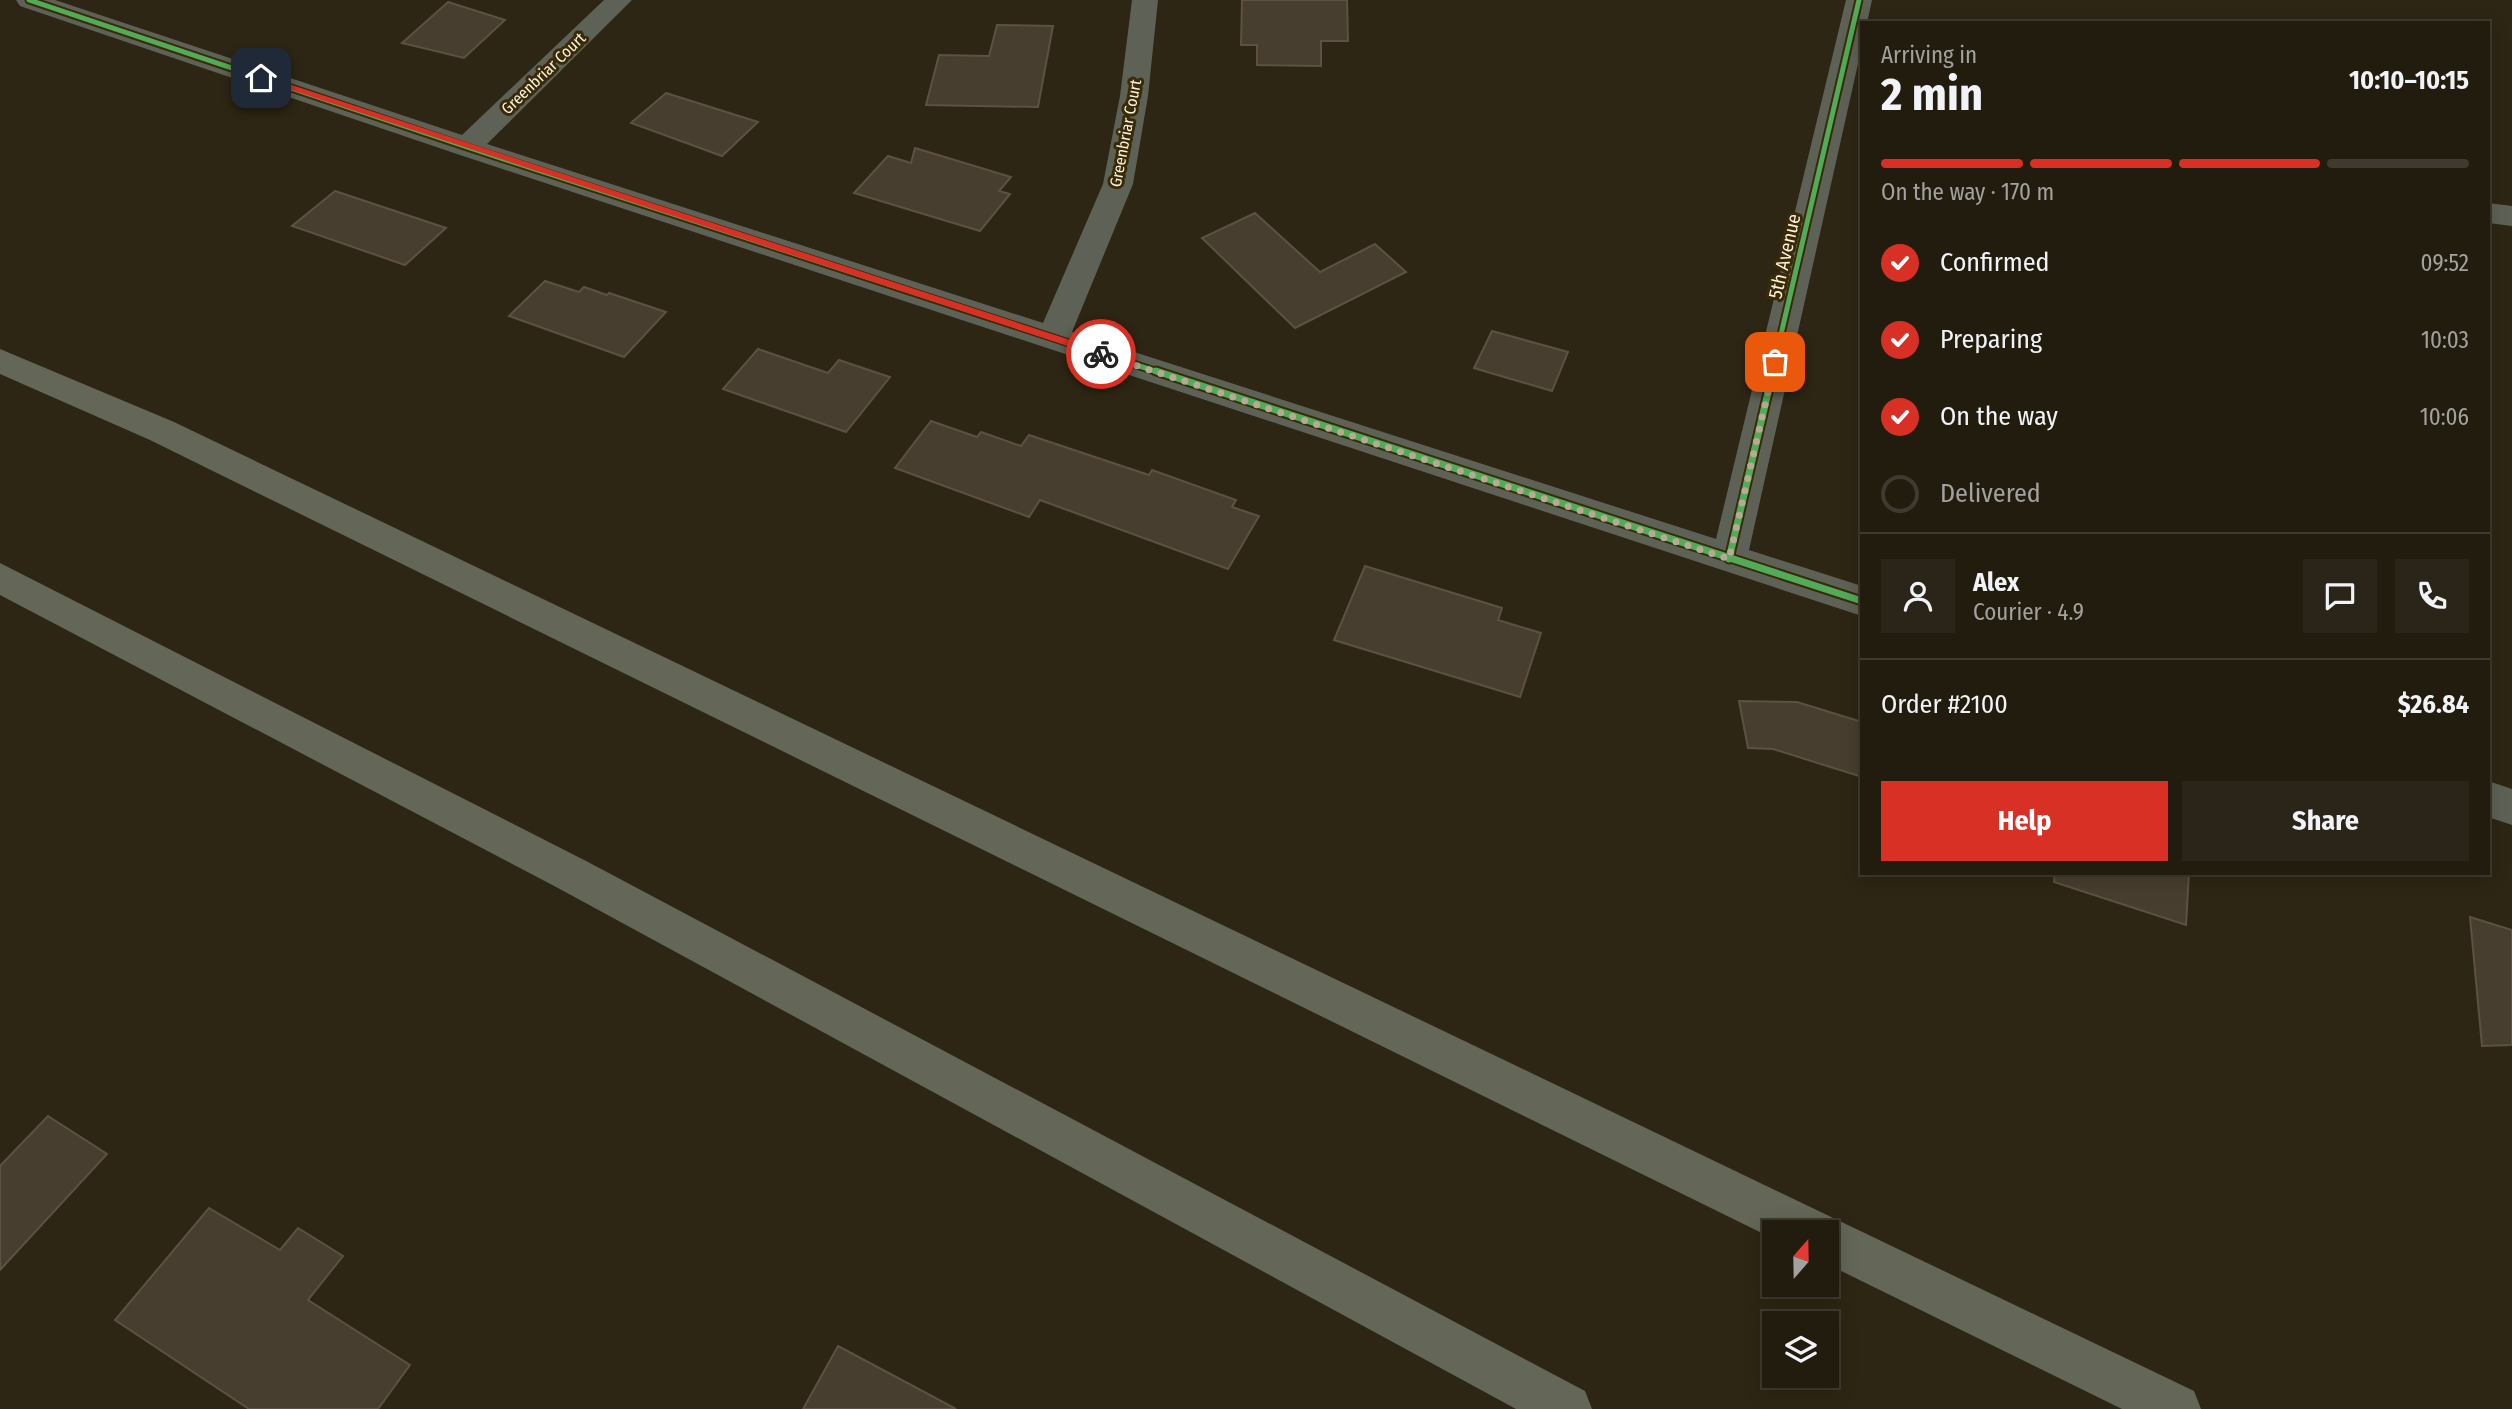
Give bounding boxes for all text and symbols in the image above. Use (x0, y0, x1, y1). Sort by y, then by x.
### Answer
street label: Greenbriar Court (497, 28, 590, 118)
text: Arriving in (1881, 41, 1977, 69)
pin (231, 48, 291, 108)
icon: home (242, 59, 280, 97)
text: 10:10–10:15 (2349, 65, 2469, 96)
text: 2 min (1881, 67, 1983, 122)
street label: Greenbriar Court (1106, 77, 1145, 189)
text: On the way · 170 m (1881, 178, 2054, 206)
street label: 5th Avenue (1764, 211, 1805, 301)
icon: check (1881, 244, 1919, 282)
text: Confirmed (1940, 247, 2050, 278)
text: 09:52 (2421, 249, 2469, 277)
courier (1066, 319, 1136, 389)
icon: check (1881, 321, 1919, 359)
text: Preparing (1940, 324, 2042, 355)
text: 10:03 (2421, 326, 2469, 354)
pin (1745, 332, 1805, 392)
icon: bike (1082, 335, 1120, 373)
icon: bag (1756, 343, 1794, 381)
icon: check (1881, 398, 1919, 436)
text: On the way (1940, 401, 2058, 432)
text: 10:06 (2420, 403, 2469, 431)
text: Delivered (1940, 478, 2041, 509)
button: person (1881, 559, 1955, 633)
button: chat (2303, 559, 2377, 633)
button: phone (2395, 559, 2469, 633)
text: Alex (1973, 567, 2019, 598)
text: Courier · 4.9 (1973, 598, 2084, 626)
text: Order #2100 (1881, 689, 2008, 720)
text: $26.84 (2398, 689, 2469, 720)
button: Help (1881, 781, 2168, 861)
button: Share (2182, 781, 2469, 861)
north arrow (1762, 1220, 1839, 1297)
map controls (1762, 1220, 1839, 1388)
button: layers (1762, 1311, 1839, 1388)

